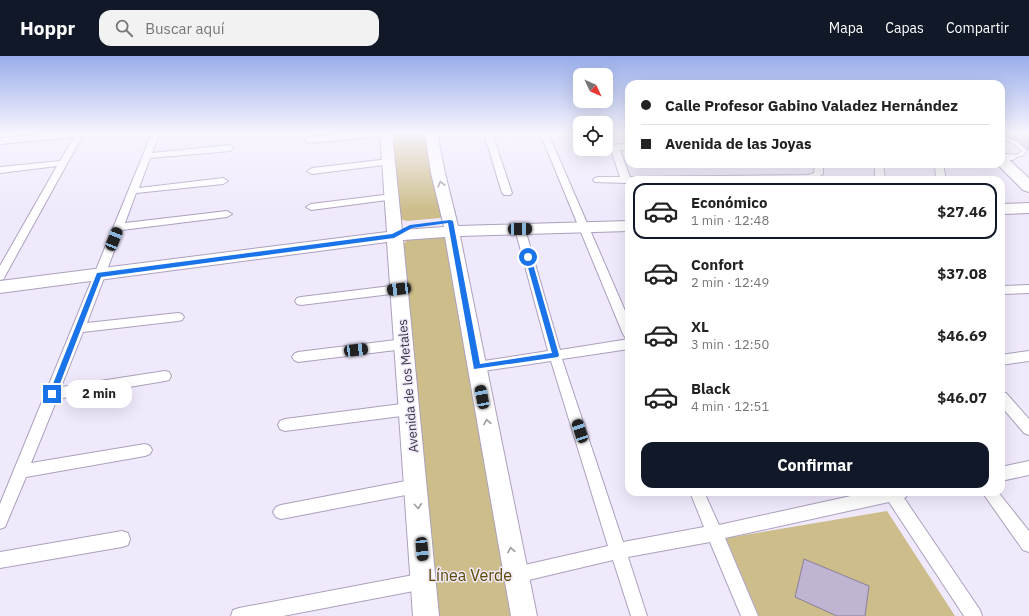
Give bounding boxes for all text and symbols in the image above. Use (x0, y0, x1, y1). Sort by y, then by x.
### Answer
search box (99, 10, 379, 46)
text: Hoppr (20, 16, 75, 40)
icon: search (113, 17, 135, 39)
text: Buscar aquí (145, 19, 224, 38)
text: Mapa (829, 19, 863, 37)
text: Capas (885, 19, 924, 37)
text: Compartir (946, 19, 1009, 37)
north arrow (573, 68, 613, 108)
map controls (573, 68, 613, 156)
text: Calle Profesor Gabino Valadez Hernández (665, 96, 958, 115)
button: locate (573, 116, 613, 156)
text: Avenida de las Joyas (665, 134, 812, 153)
one-way arrow (437, 180, 445, 187)
icon: car (643, 193, 679, 229)
text: Económico (691, 193, 767, 212)
text: $27.46 (937, 202, 987, 221)
text: 1 min · 12:48 (691, 212, 769, 229)
car (508, 223, 532, 235)
car (104, 226, 124, 252)
route start (519, 248, 537, 266)
icon: car (643, 255, 679, 291)
text: Confort (691, 255, 744, 274)
text: $37.08 (937, 264, 987, 283)
text: 2 min · 12:49 (691, 274, 769, 291)
car (386, 282, 412, 296)
icon: car (643, 317, 679, 353)
text: XL (691, 317, 709, 336)
street label: Avenida de los Metales (394, 319, 422, 453)
text: $46.69 (937, 326, 987, 345)
text: 3 min · 12:50 (691, 336, 769, 353)
car (343, 343, 369, 357)
icon: car (643, 379, 679, 415)
text: Black (691, 379, 731, 398)
callout: 2 min (66, 380, 132, 408)
car (474, 384, 490, 410)
route end (43, 385, 61, 403)
text: 2 min (82, 385, 116, 402)
text: $46.07 (937, 388, 987, 407)
text: 4 min · 12:51 (691, 398, 769, 415)
car (571, 418, 589, 444)
one-way arrow (484, 419, 492, 426)
button: Confirmar (641, 442, 989, 488)
one-way arrow (413, 503, 422, 509)
car (415, 537, 429, 561)
one-way arrow (508, 547, 516, 553)
park label: Línea Verde (428, 565, 512, 585)

